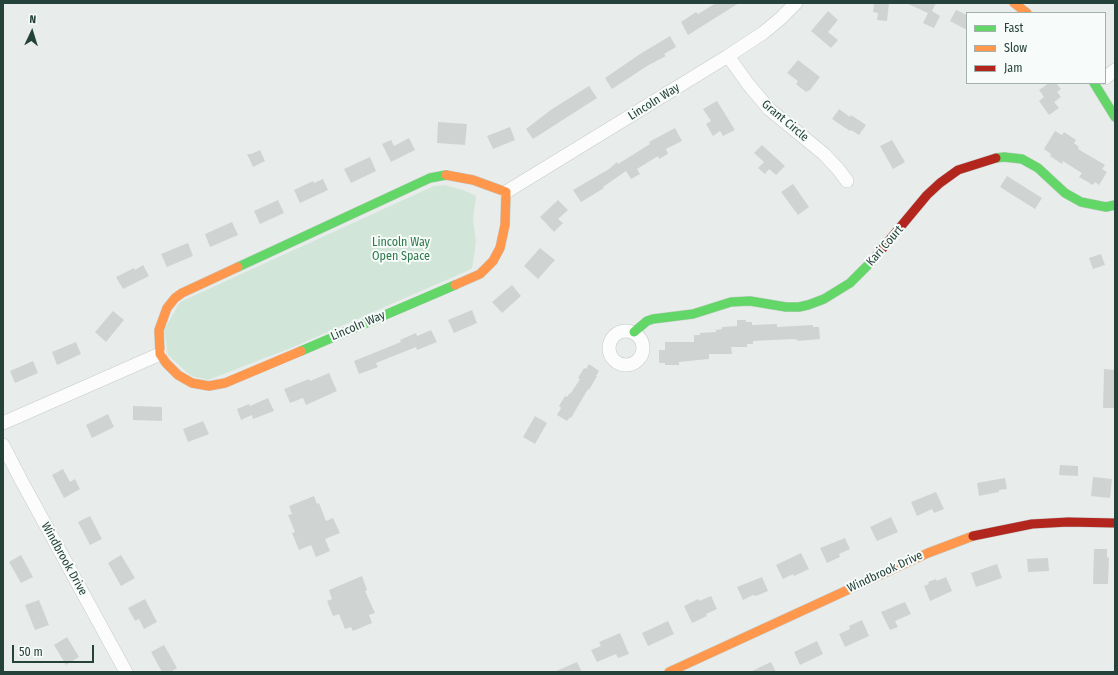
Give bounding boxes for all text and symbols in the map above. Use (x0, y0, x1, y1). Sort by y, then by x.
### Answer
north arrow (12, 12, 52, 52)
legend (966, 12, 1106, 84)
text: N (29, 13, 37, 26)
text: Fast (1004, 21, 1023, 35)
text: Slow (1004, 41, 1027, 55)
text: Jam (1004, 61, 1022, 75)
street label: Lincoln Way (626, 81, 682, 123)
street label: Grant Circle (759, 97, 811, 145)
street label: Kari Court (864, 223, 906, 269)
park label: Lincoln Way Open Space (372, 236, 430, 264)
street label: Lincoln Way (329, 308, 387, 344)
street label: Windbrook Drive (38, 520, 90, 598)
street label: Windbrook Drive (845, 548, 925, 596)
scale bar (14, 637, 96, 663)
text: 50 m (19, 645, 43, 659)

